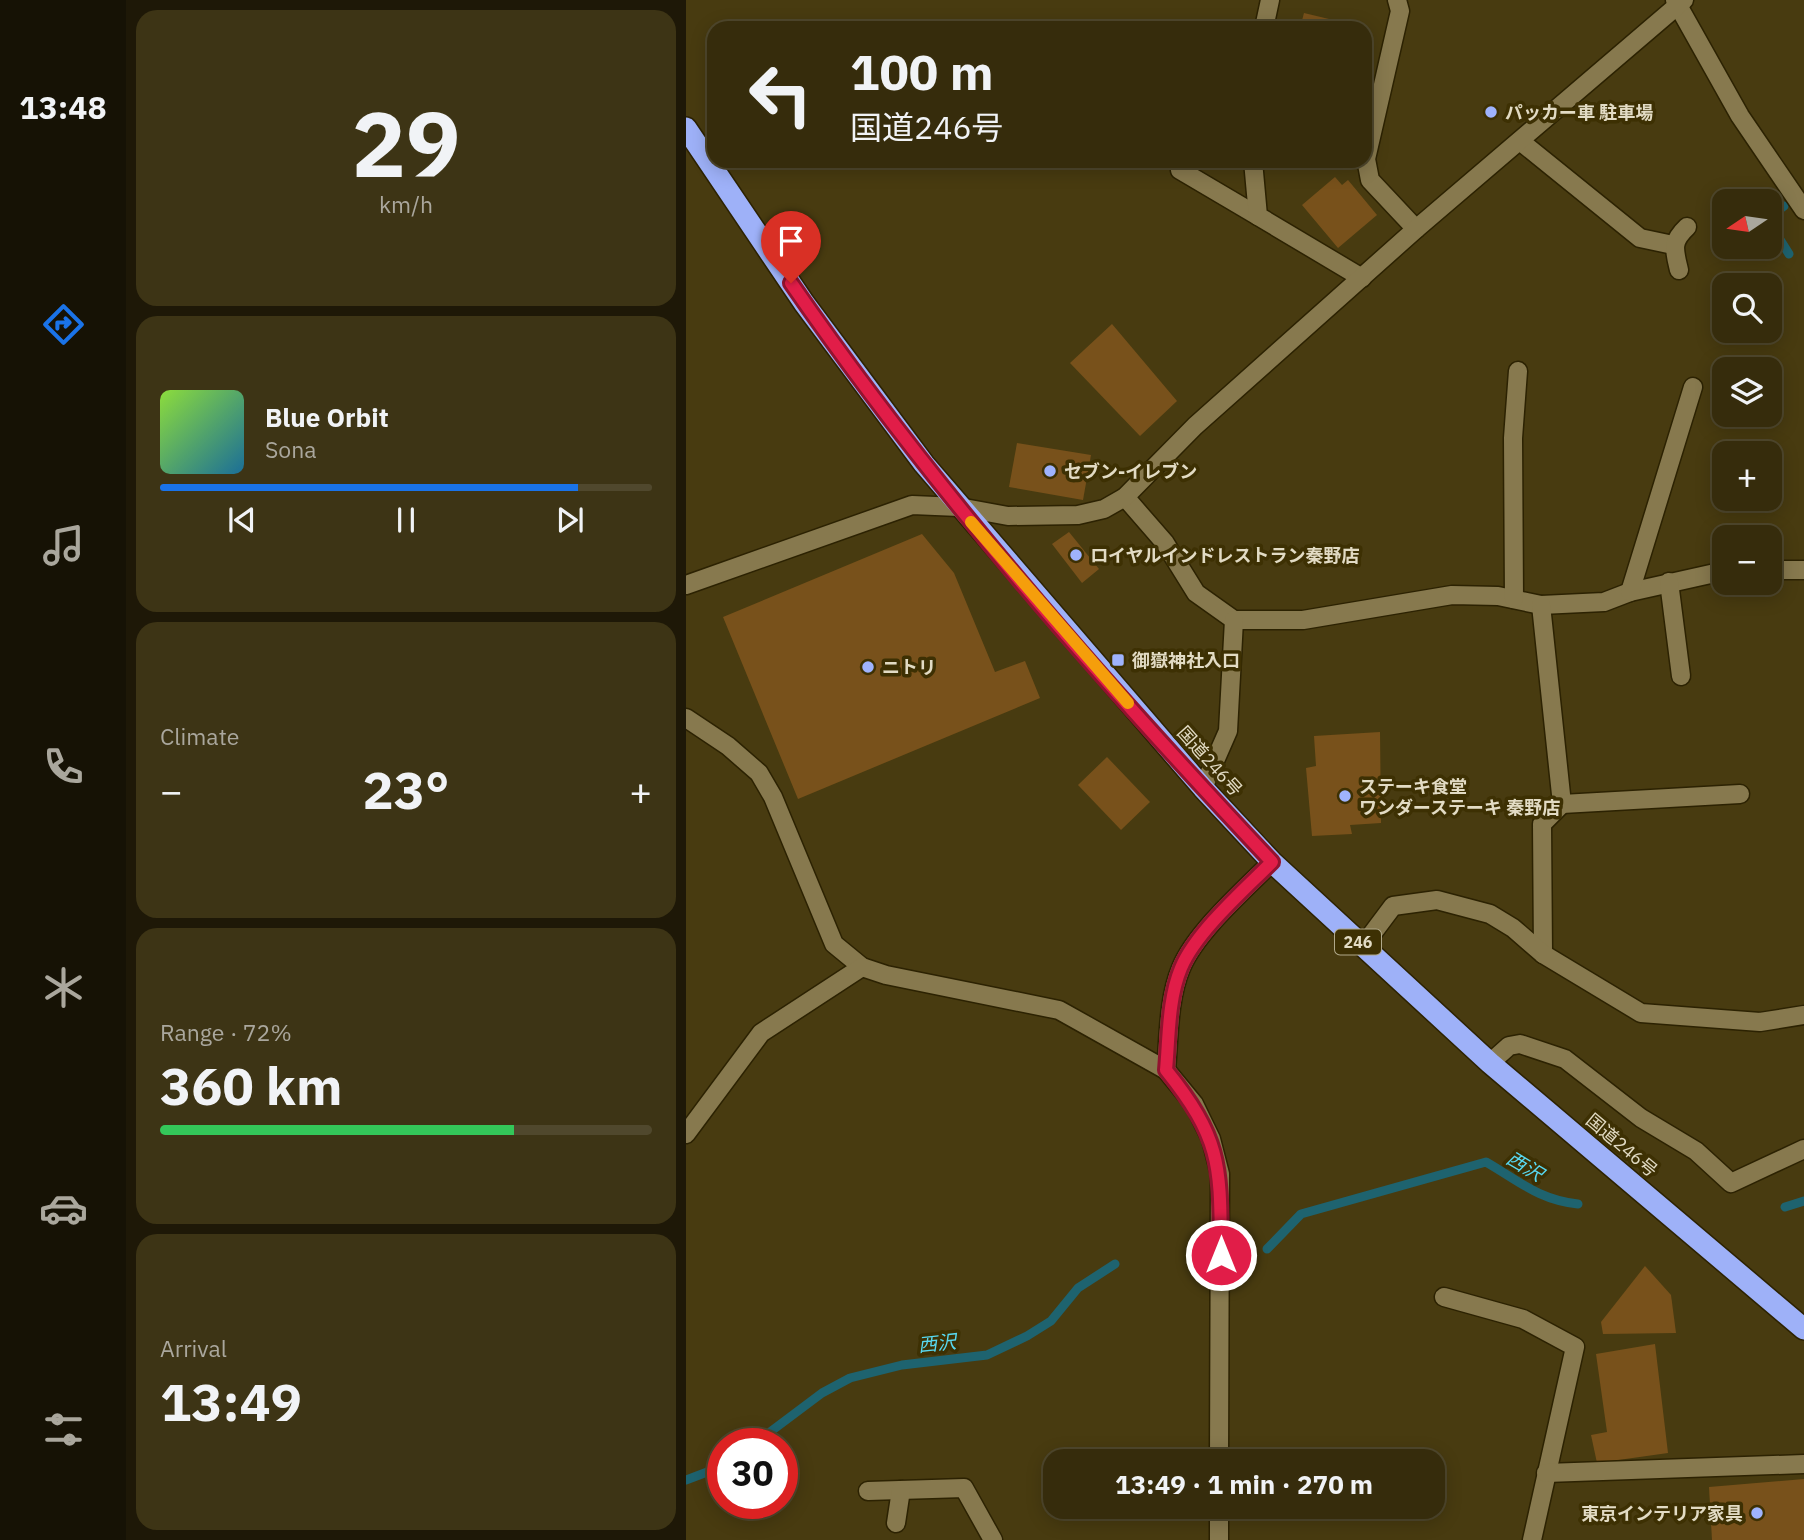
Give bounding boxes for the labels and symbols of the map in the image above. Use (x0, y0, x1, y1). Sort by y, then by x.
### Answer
place label: パッカー車 駐車場 (1505, 101, 1653, 124)
marker: パッカー車 駐車場 (1483, 104, 1499, 120)
north arrow (1712, 189, 1782, 259)
pin (761, 211, 821, 283)
place label: セブン-イレブン (1064, 460, 1197, 483)
marker: セブン-イレブン (1042, 463, 1058, 479)
place label: ロイヤルインドレストラン秦野店 (1090, 544, 1359, 567)
marker: ロイヤルインドレストラン秦野店 (1068, 547, 1084, 563)
place label: 御嶽神社入口 (1131, 649, 1240, 672)
marker: 御嶽神社入口 (1110, 652, 1126, 668)
place label: ニトリ (882, 656, 936, 679)
marker: ニトリ (860, 659, 876, 675)
street label: 国道246号 (1173, 721, 1247, 801)
place label: ステーキ食堂 ワンダーステーキ 秦野店 (1359, 775, 1560, 819)
marker: ステーキ食堂 ワンダーステーキ 秦野店 (1337, 788, 1353, 804)
road number: 246 (1335, 930, 1381, 954)
street label: 国道246号 (1582, 1108, 1662, 1182)
water label: 西沢 (1503, 1146, 1550, 1188)
position arrow (1184, 1218, 1258, 1292)
water label: 西沢 (917, 1329, 960, 1357)
speed limit sign: 30 (707, 1428, 798, 1519)
place label: 東京インテリア家具 (1581, 1502, 1743, 1525)
marker: 東京インテリア家具 (1749, 1505, 1765, 1521)

